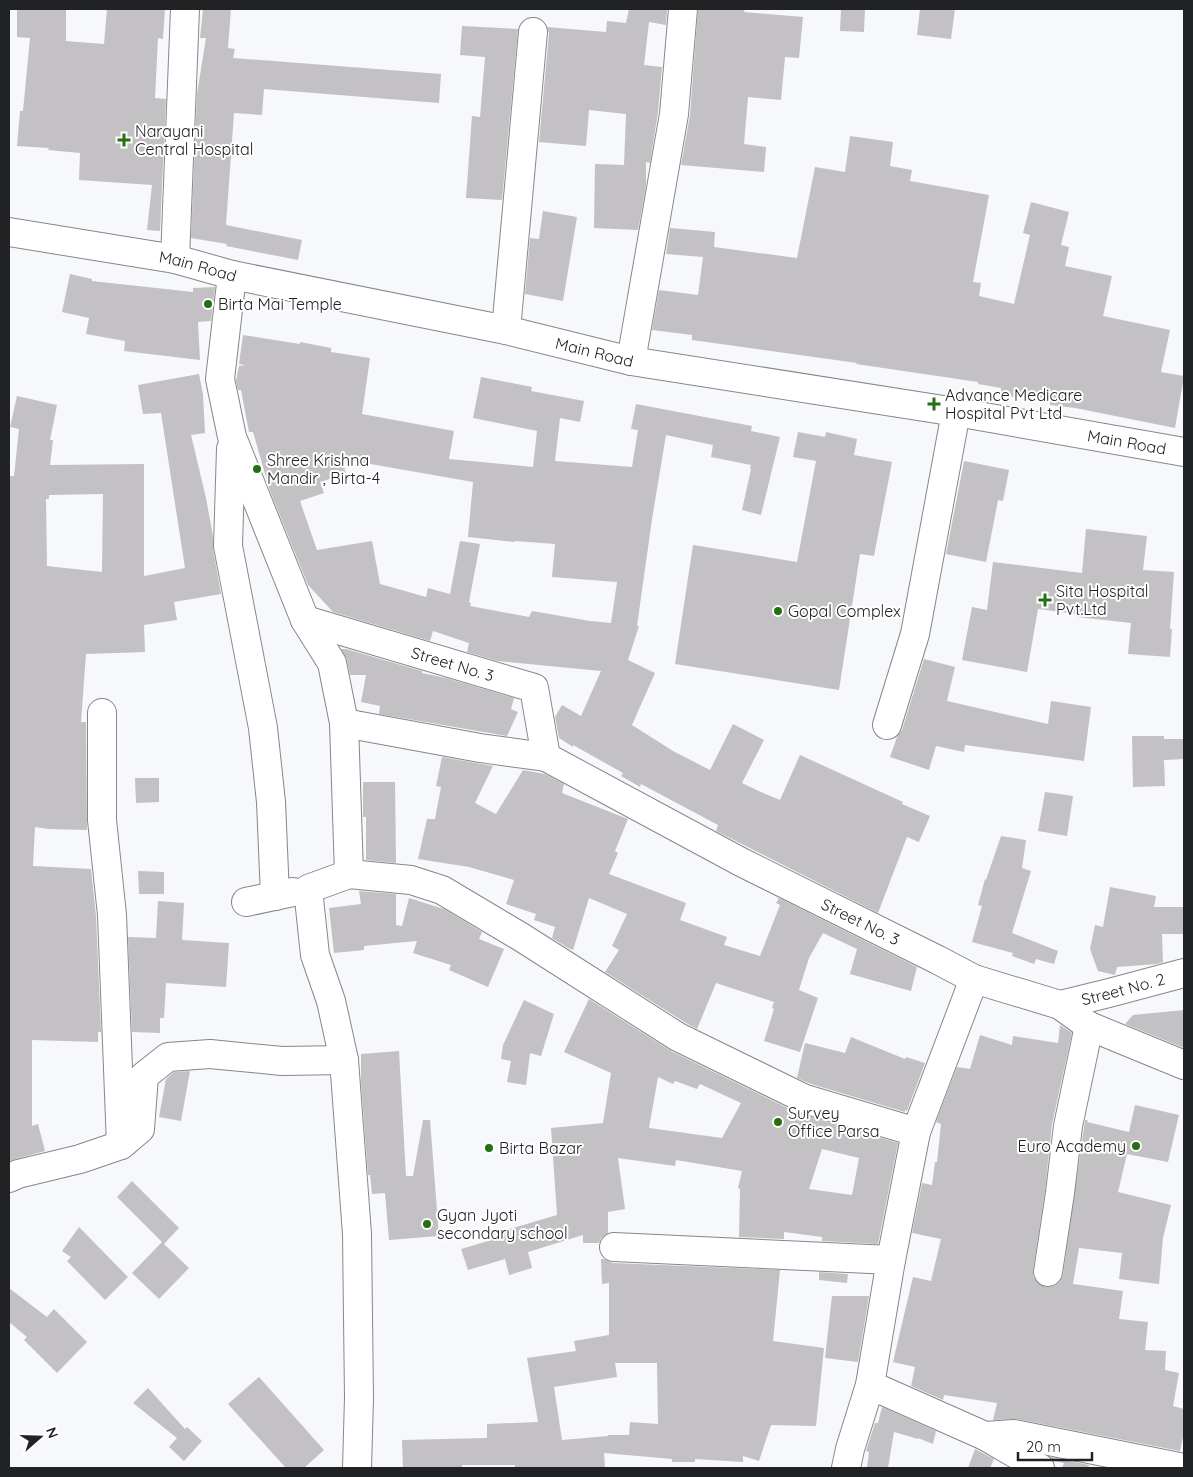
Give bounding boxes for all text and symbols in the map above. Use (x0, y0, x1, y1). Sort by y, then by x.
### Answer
place label: Narayani Central Hospital (135, 121, 253, 159)
marker: Narayani Central Hospital (117, 133, 131, 147)
street label: Main Road (158, 247, 239, 286)
place label: Birta Mai Temple (218, 294, 342, 314)
marker: Birta Mai Temple (202, 298, 214, 310)
street label: Main Road (553, 333, 636, 371)
place label: Advance Medicare Hospital Pvt Ltd (945, 385, 1082, 423)
marker: Advance Medicare Hospital Pvt Ltd (927, 397, 941, 411)
street label: Main Road (1086, 425, 1168, 459)
place label: Shree Krishna Mandir , Birta-4 (267, 450, 380, 488)
marker: Shree Krishna Mandir , Birta-4 (251, 463, 263, 475)
place label: Sita Hospital Pvt.Ltd (1056, 581, 1149, 619)
marker: Sita Hospital Pvt.Ltd (1038, 593, 1052, 607)
place label: Gopal Complex (788, 601, 901, 621)
marker: Gopal Complex (772, 605, 784, 617)
street label: Street No. 3 (409, 642, 496, 686)
street label: Street No. 3 (818, 894, 903, 949)
street label: Street No. 2 (1079, 969, 1167, 1009)
place label: Survey Office Parsa (788, 1103, 880, 1141)
marker: Survey Office Parsa (772, 1116, 784, 1128)
place label: Euro Academy (1017, 1136, 1126, 1156)
place label: Birta Bazar (499, 1138, 582, 1158)
marker: Euro Academy (1130, 1140, 1142, 1152)
marker: Birta Bazar (483, 1142, 495, 1154)
place label: Gyan Jyoti secondary school (437, 1205, 568, 1243)
marker: Gyan Jyoti secondary school (421, 1218, 433, 1230)
north arrow (15, 1412, 65, 1462)
text: N (42, 1425, 62, 1440)
scale bar (1018, 1430, 1092, 1462)
text: 20 m (1026, 1437, 1061, 1456)

